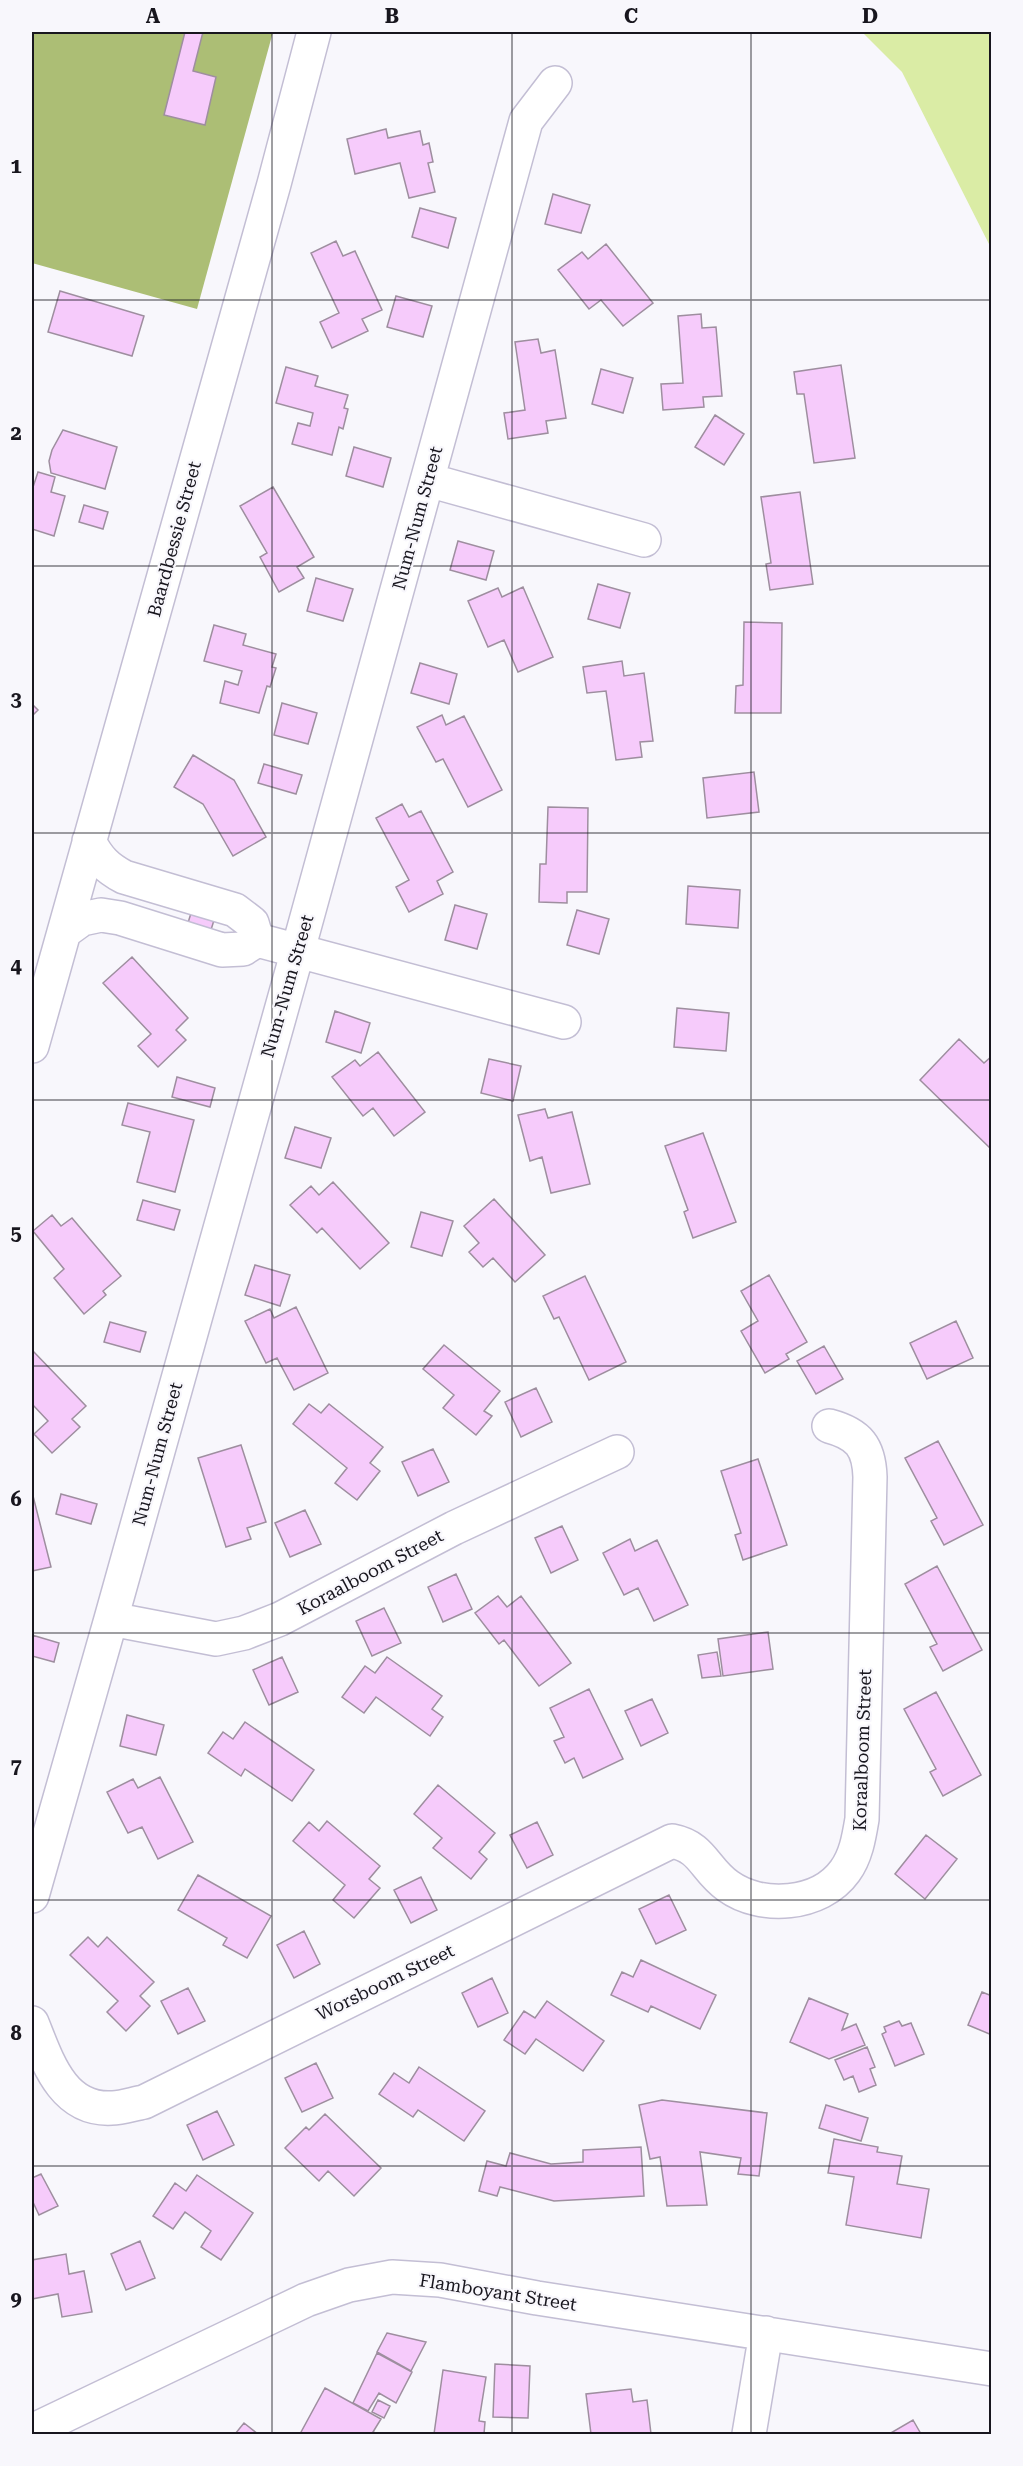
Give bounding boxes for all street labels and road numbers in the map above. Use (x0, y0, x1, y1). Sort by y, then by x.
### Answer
street label: Num-Num Street (388, 444, 446, 592)
street label: Baardbessie Street (143, 459, 205, 619)
street label: Num-Num Street (257, 912, 318, 1060)
street label: Num-Num Street (128, 1380, 186, 1528)
street label: Koraalboom Street (293, 1525, 447, 1619)
street label: Koraalboom Street (849, 1668, 875, 1831)
street label: Worsboom Street (313, 1939, 458, 2024)
street label: Flamboyant Street (418, 2269, 578, 2315)

